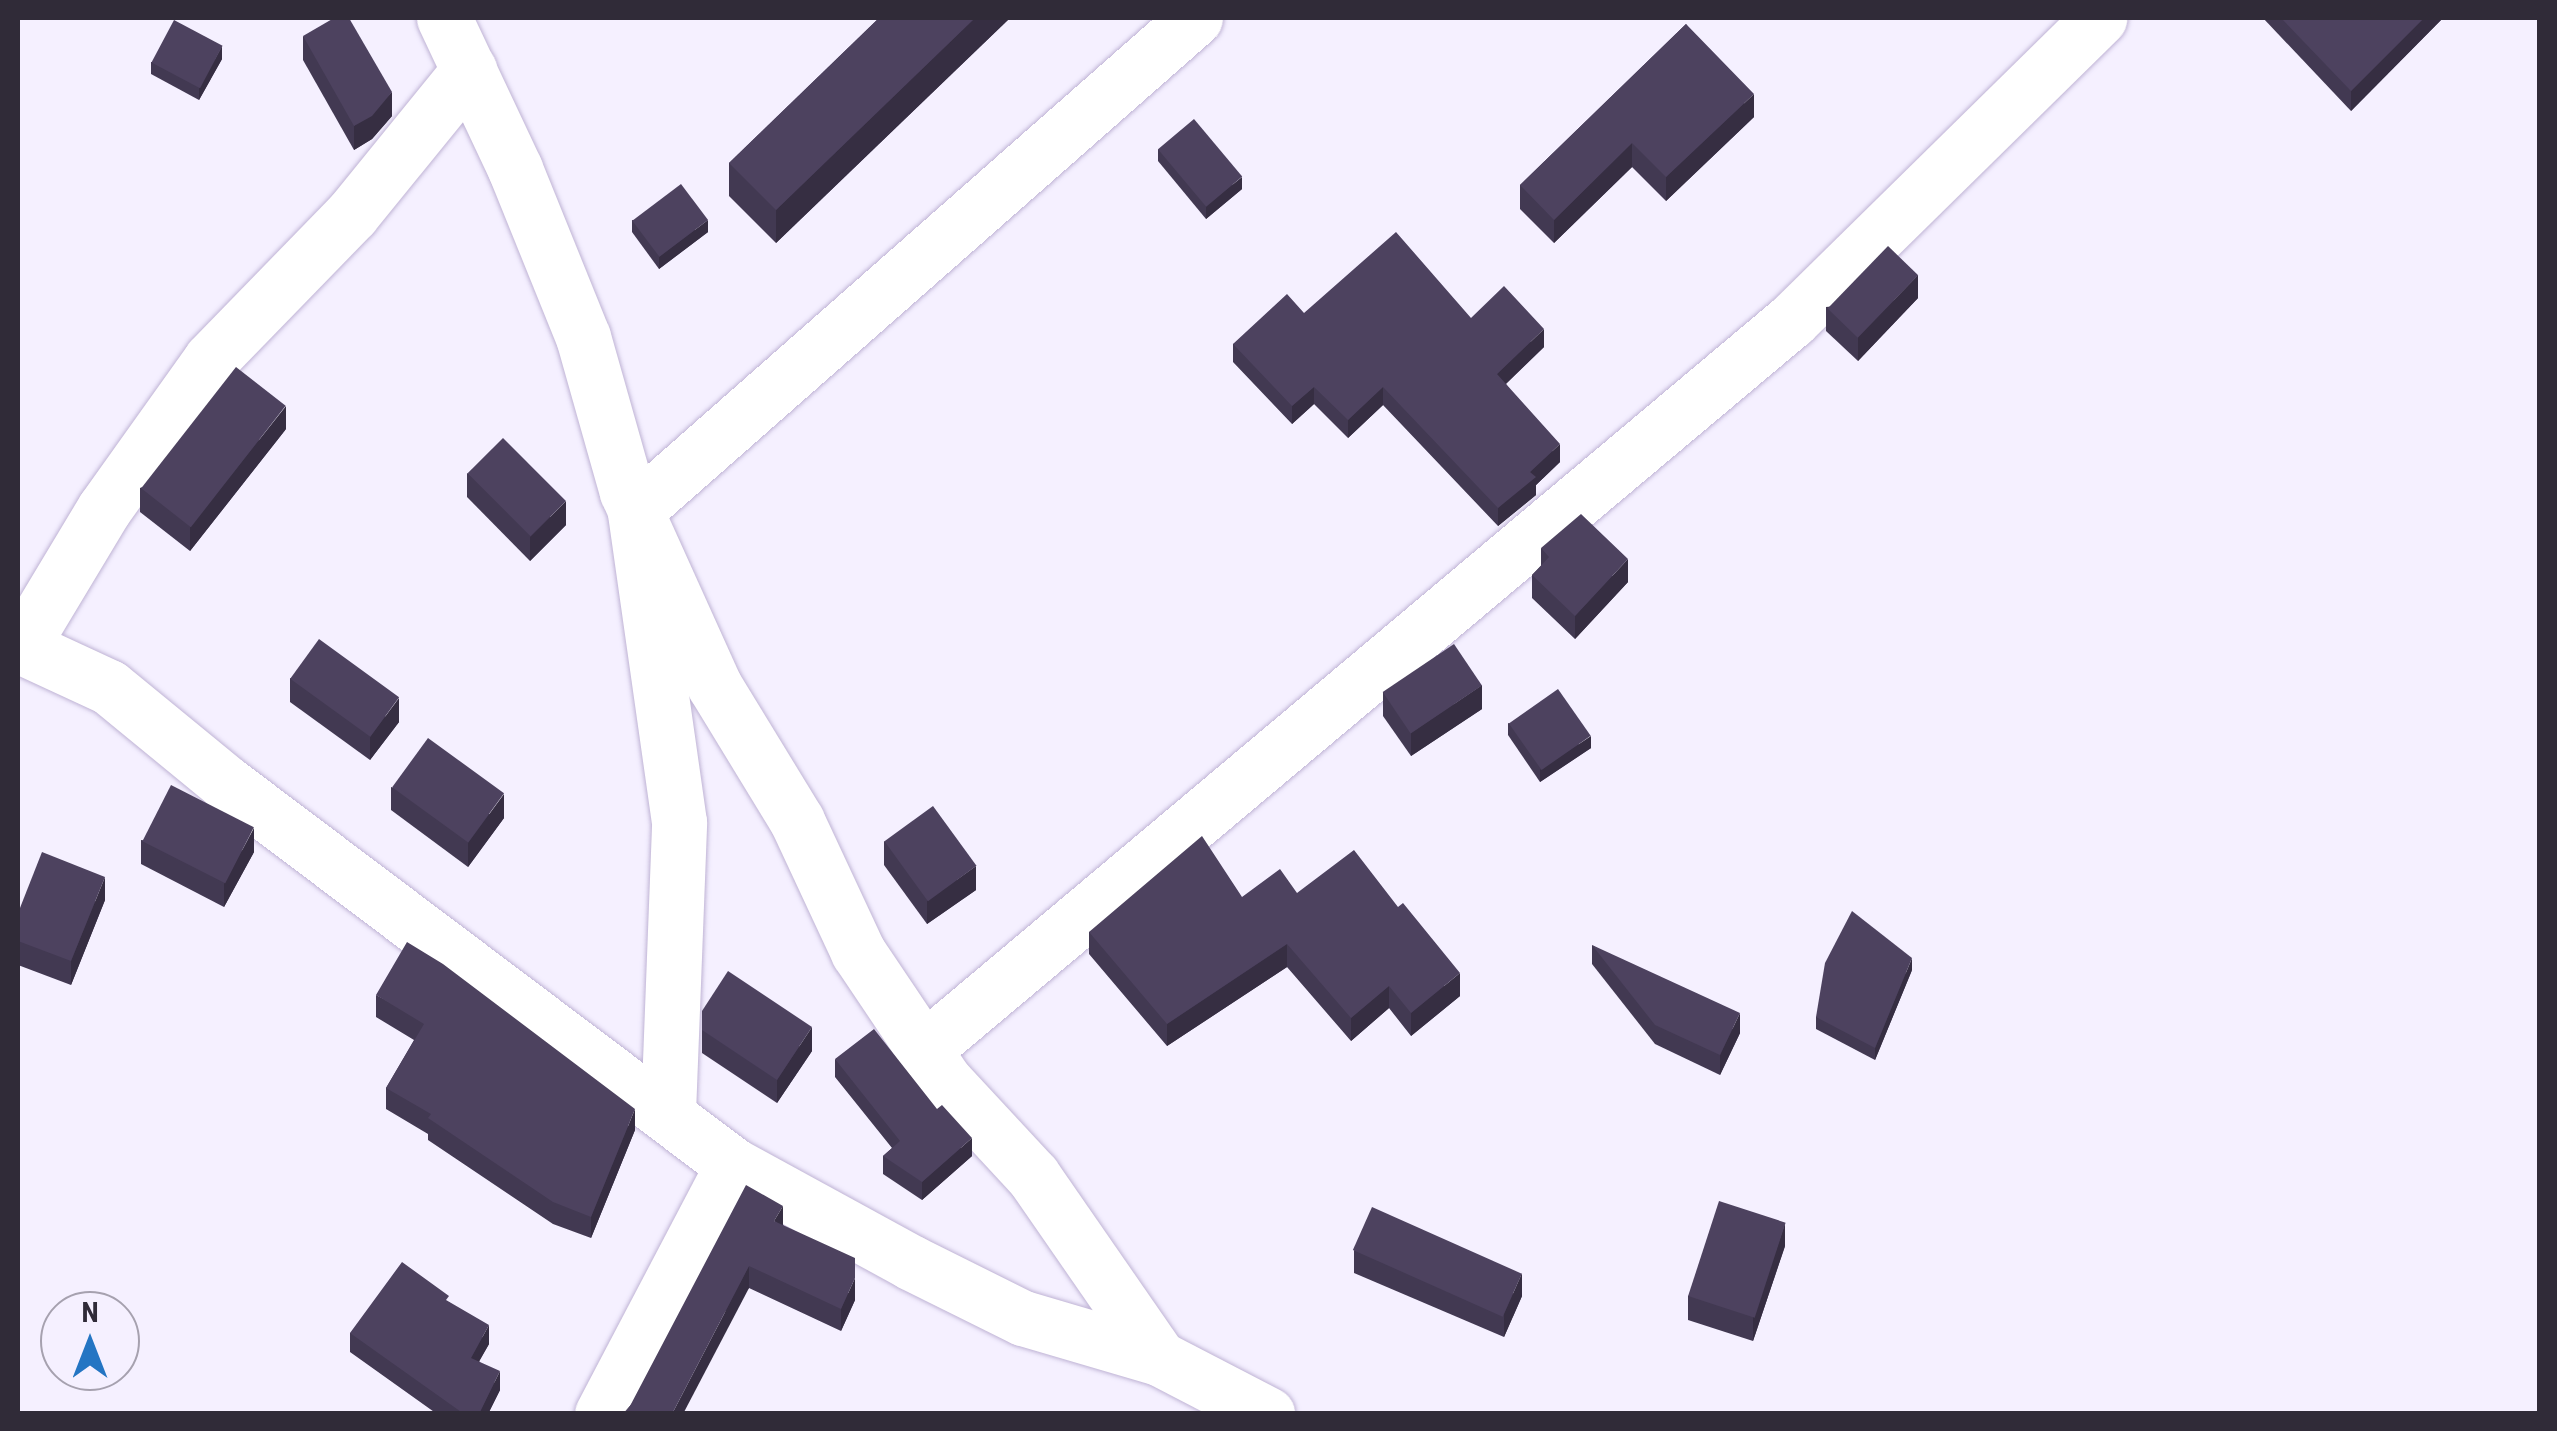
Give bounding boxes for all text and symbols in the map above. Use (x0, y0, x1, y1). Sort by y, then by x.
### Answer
north arrow (40, 1291, 140, 1391)
text: N (81, 1296, 99, 1329)

